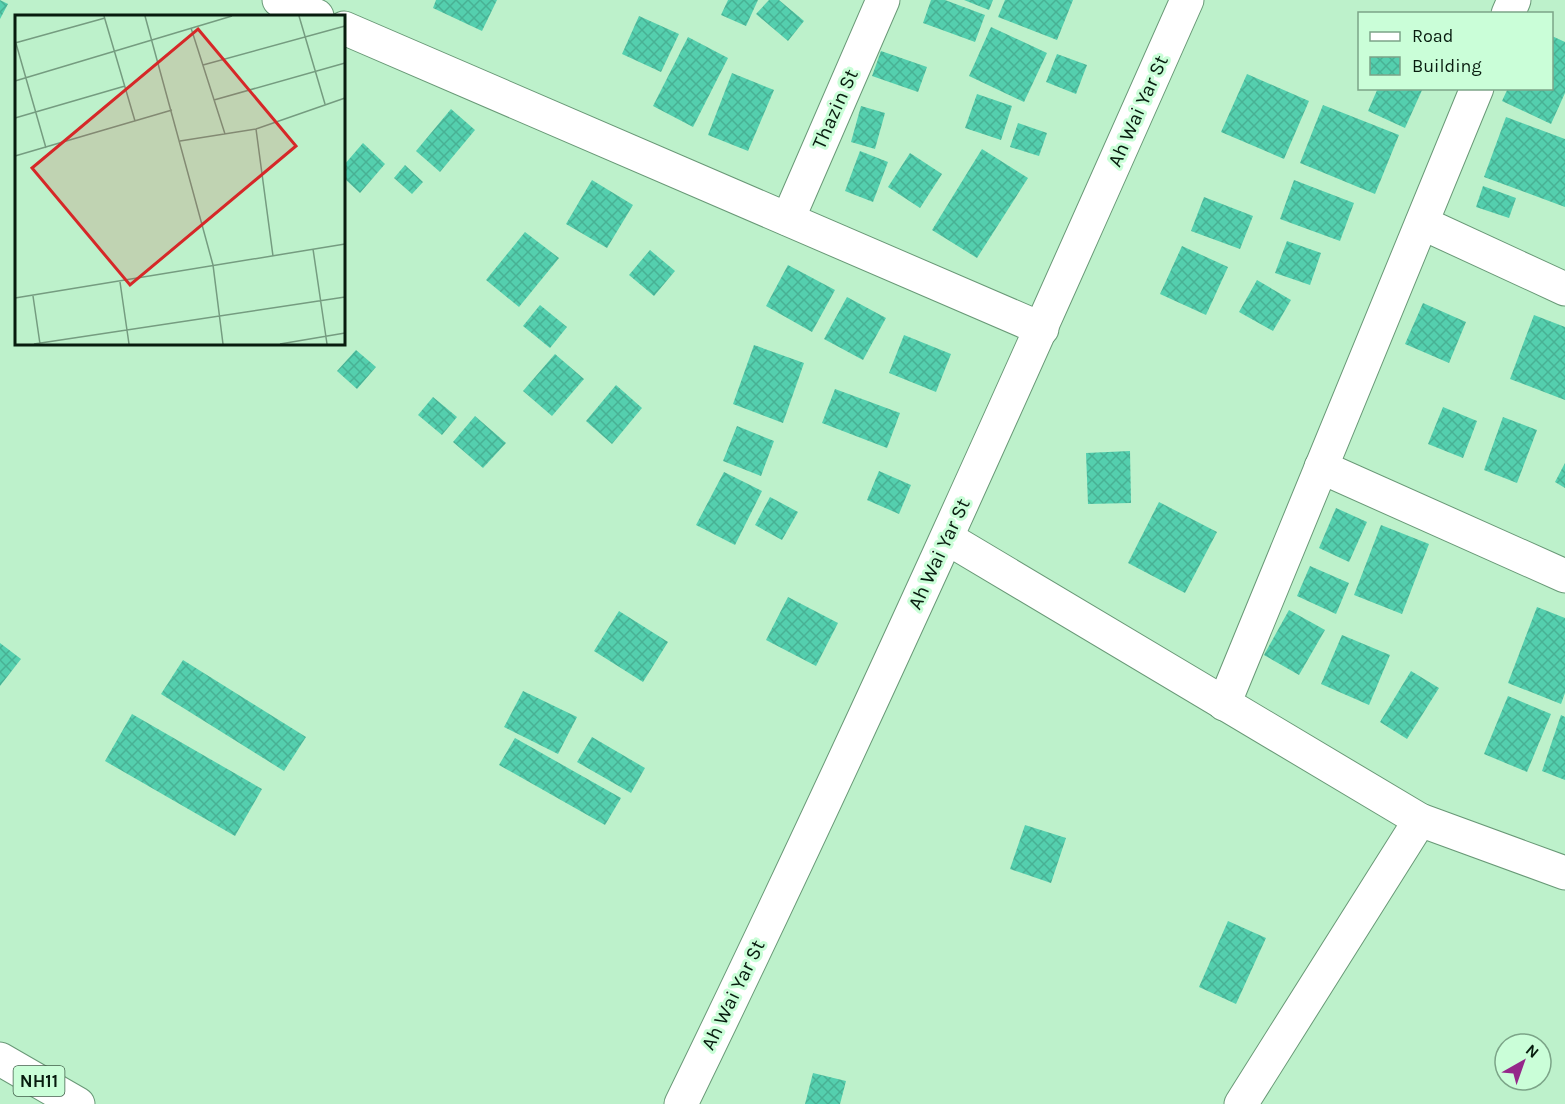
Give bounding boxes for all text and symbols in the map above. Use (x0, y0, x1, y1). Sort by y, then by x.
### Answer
legend (1358, 12, 1553, 90)
inset map (15, 15, 345, 345)
text: Road (1412, 25, 1453, 47)
street label: Ah Wai Yar St (1103, 51, 1173, 170)
text: Building (1412, 55, 1482, 77)
street label: Thazin St (807, 65, 863, 152)
street label: Ah Wai Yar St (903, 495, 975, 613)
street label: Ah Wai Yar St (696, 936, 770, 1054)
north arrow (1493, 1032, 1553, 1092)
text: N (1522, 1040, 1543, 1062)
road number: NH11 (14, 1066, 64, 1096)

